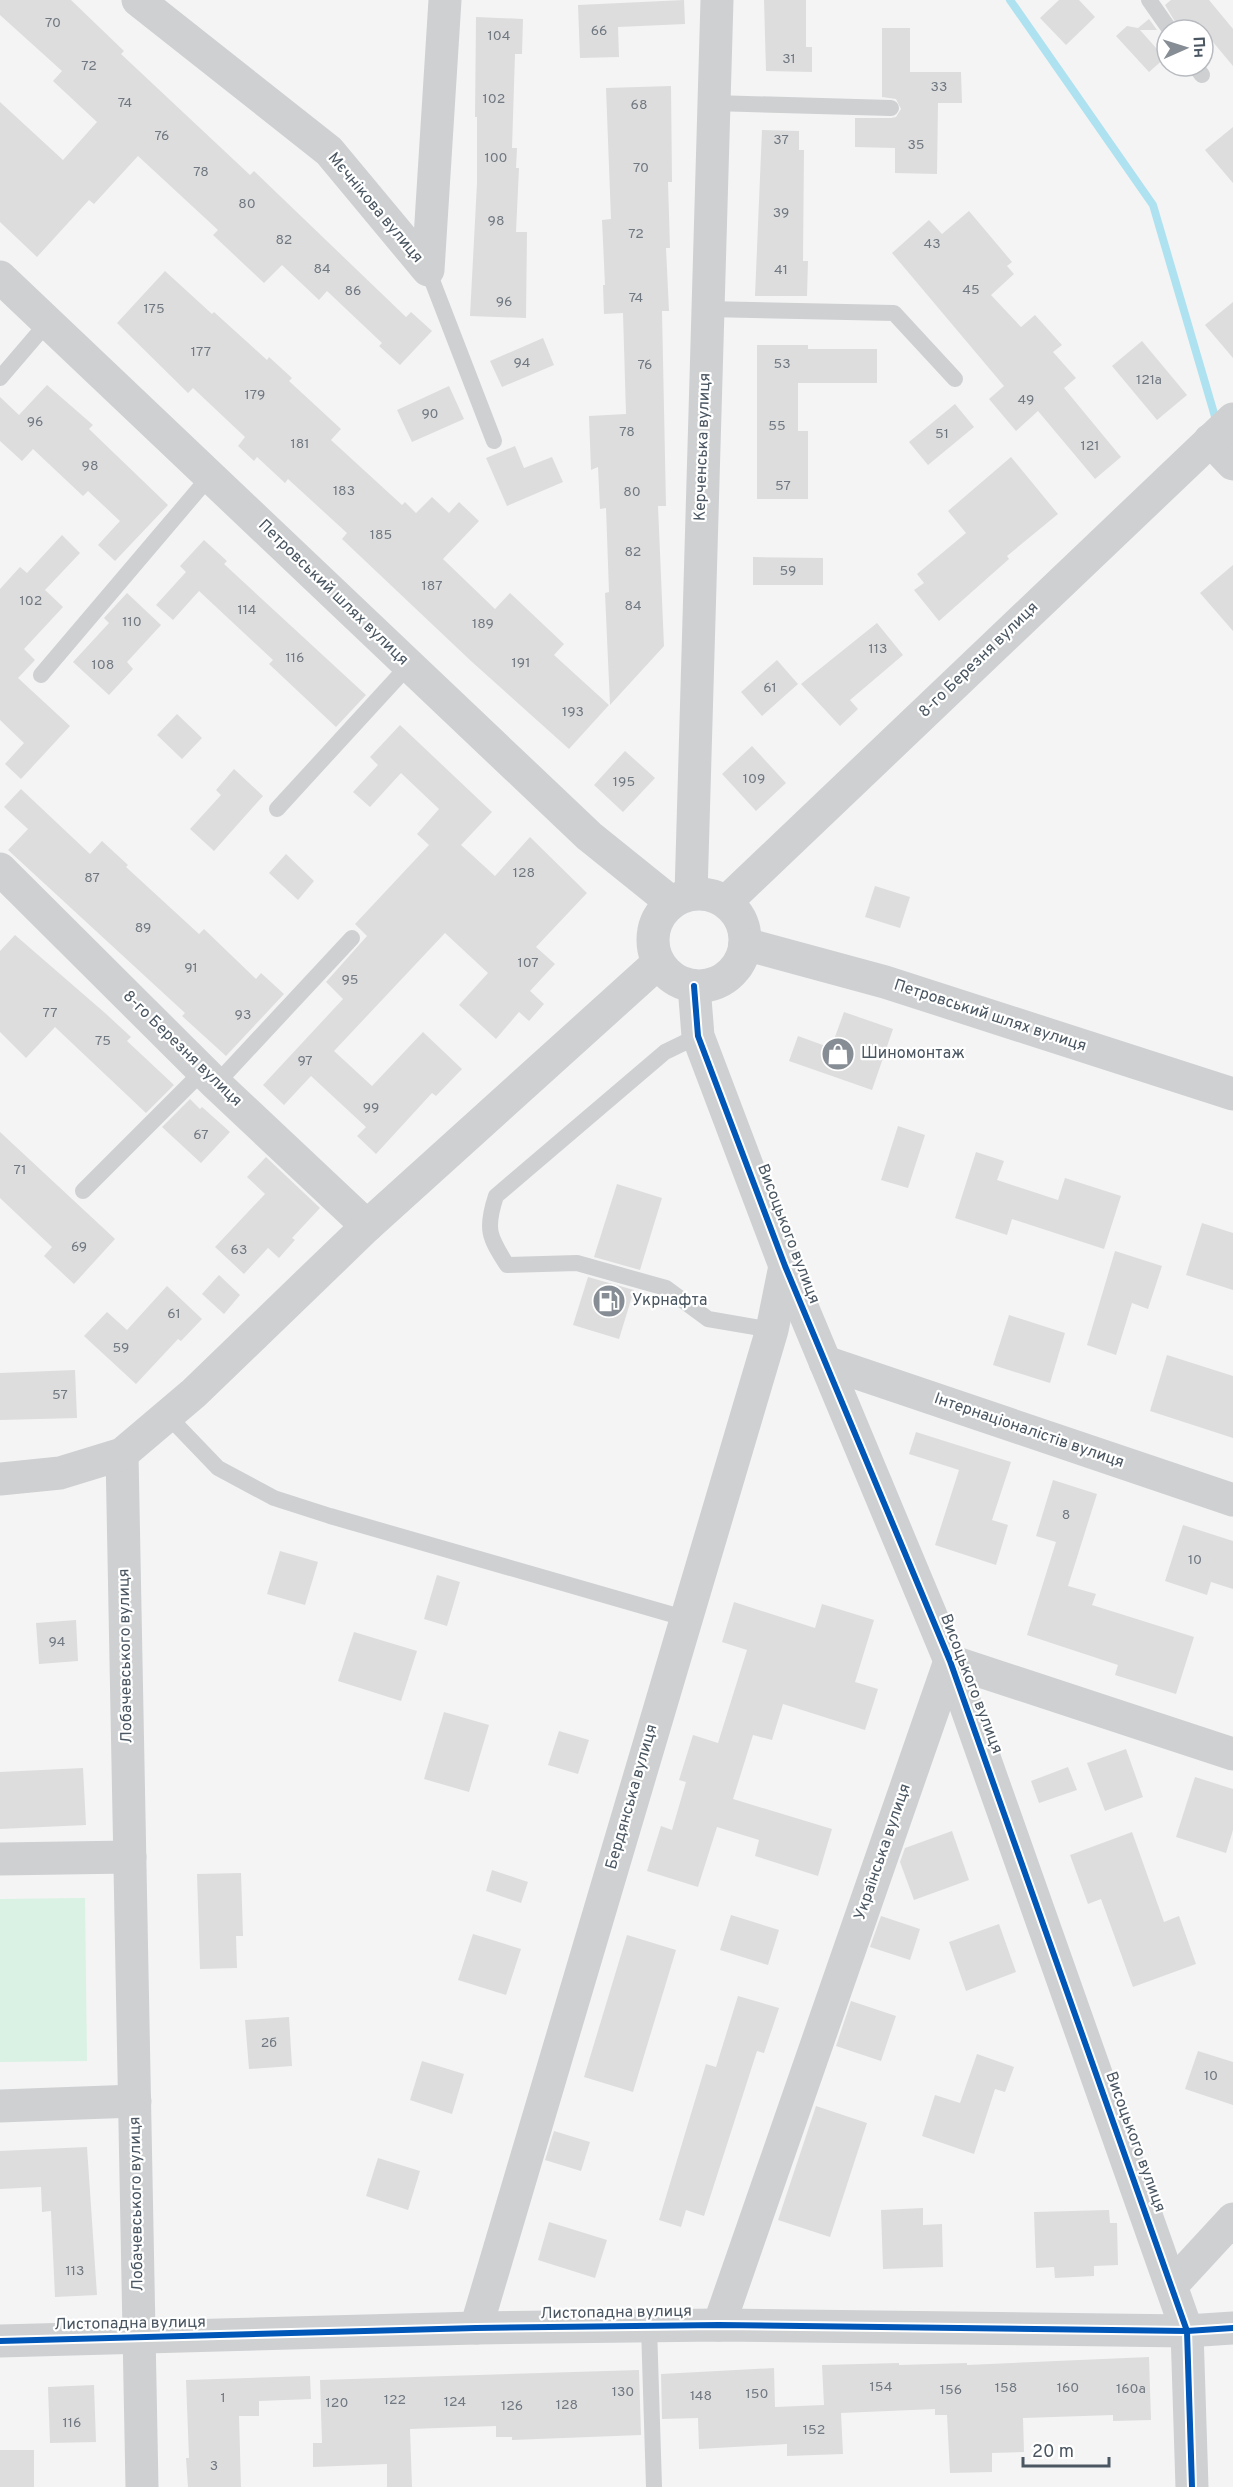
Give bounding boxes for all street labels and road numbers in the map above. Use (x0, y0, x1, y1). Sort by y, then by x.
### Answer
street label: Мєчнікова вулиця (323, 149, 427, 267)
street label: Керченська вулиця (690, 373, 716, 521)
street label: Петровський шлях вулиця (254, 516, 412, 670)
street label: 8-го Березня вулиця (915, 598, 1043, 722)
street label: Петровський шлях вулиця (891, 975, 1089, 1057)
street label: 8-го Березня вулиця (118, 987, 246, 1111)
street label: Висоцького вулиця (752, 1161, 824, 1307)
street label: Інтернаціоналістів вулиця (931, 1389, 1127, 1473)
street label: Лобачевського вулиця (114, 1568, 138, 1744)
street label: Висоцького вулиця (935, 1611, 1007, 1757)
street label: Бердянська вулиця (602, 1722, 662, 1872)
street label: Українська вулиця (850, 1781, 916, 1923)
street label: Висоцького вулиця (1100, 2069, 1170, 2215)
street label: Лобачевського вулиця (125, 2116, 149, 2292)
street label: Листопадна вулиця (540, 2302, 692, 2324)
street label: Листопадна вулиця (54, 2313, 206, 2335)

